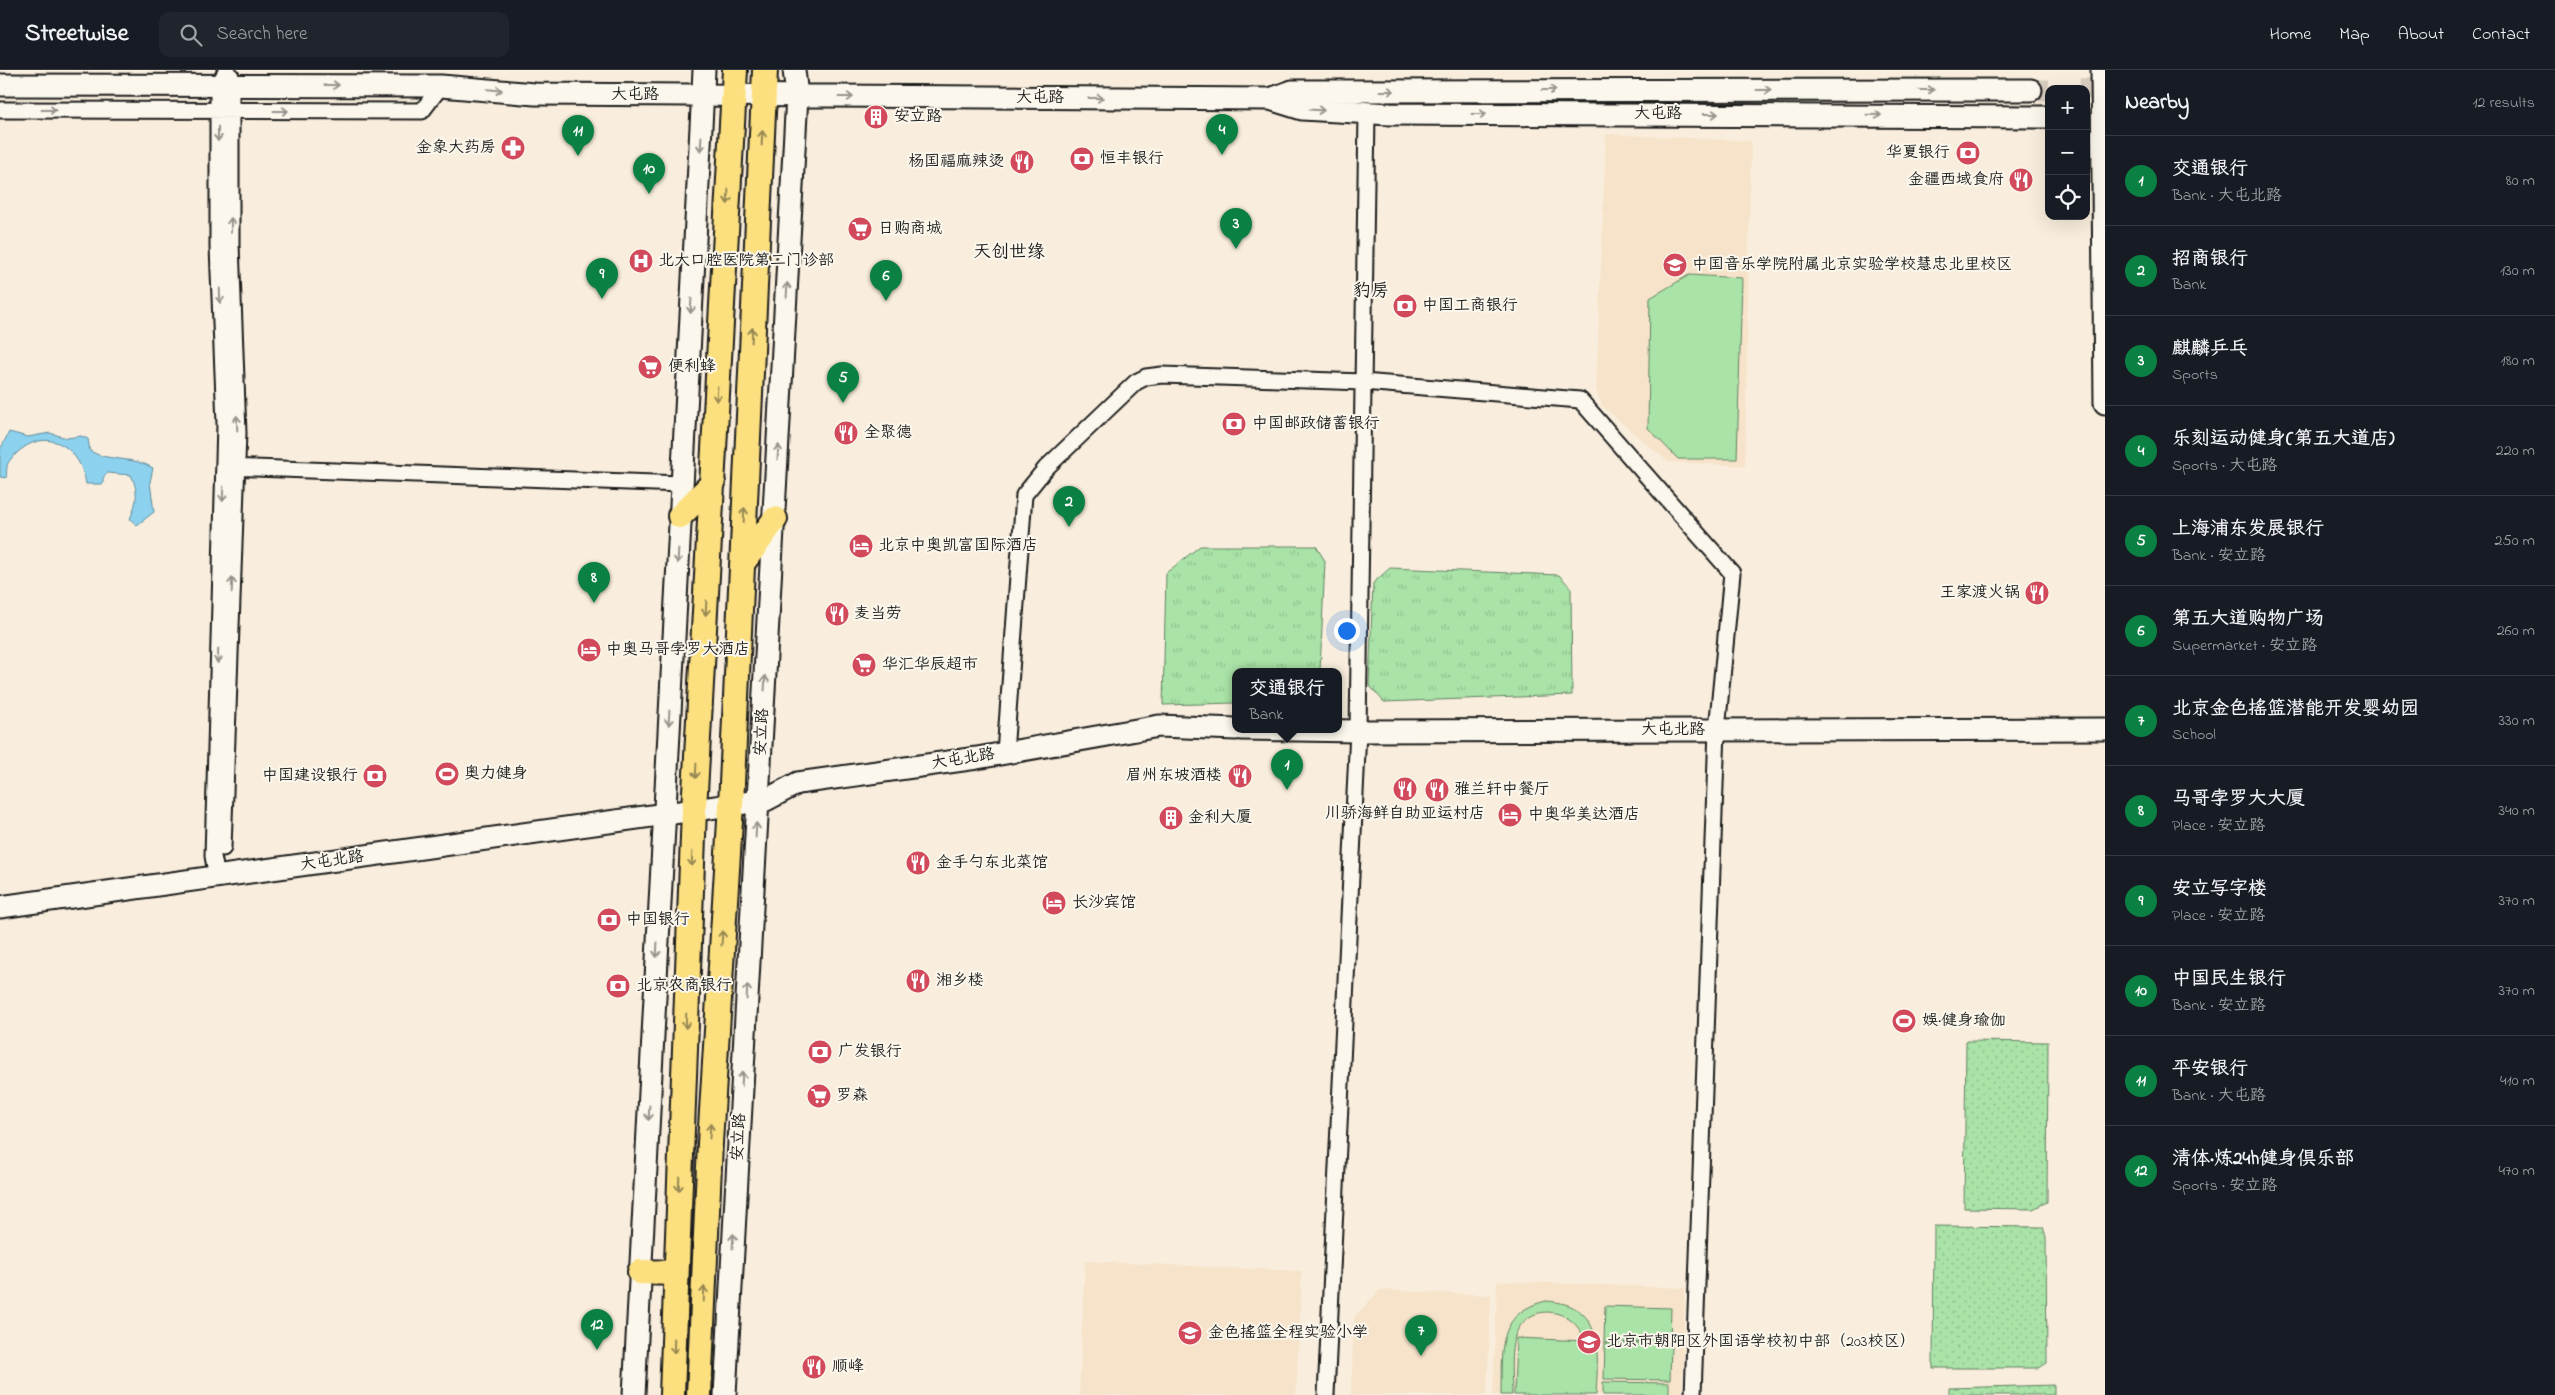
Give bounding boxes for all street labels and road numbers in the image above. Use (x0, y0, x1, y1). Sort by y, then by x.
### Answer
street label: 大屯路 (611, 83, 659, 107)
street label: 大屯路 (1016, 86, 1064, 110)
street label: 大屯路 (1634, 102, 1682, 126)
street label: 安立路 (749, 707, 775, 757)
street label: 大屯北路 (1641, 718, 1705, 742)
street label: 大屯北路 (930, 742, 996, 776)
street label: 大屯北路 (299, 845, 365, 877)
street label: 安立路 (726, 1112, 752, 1162)

